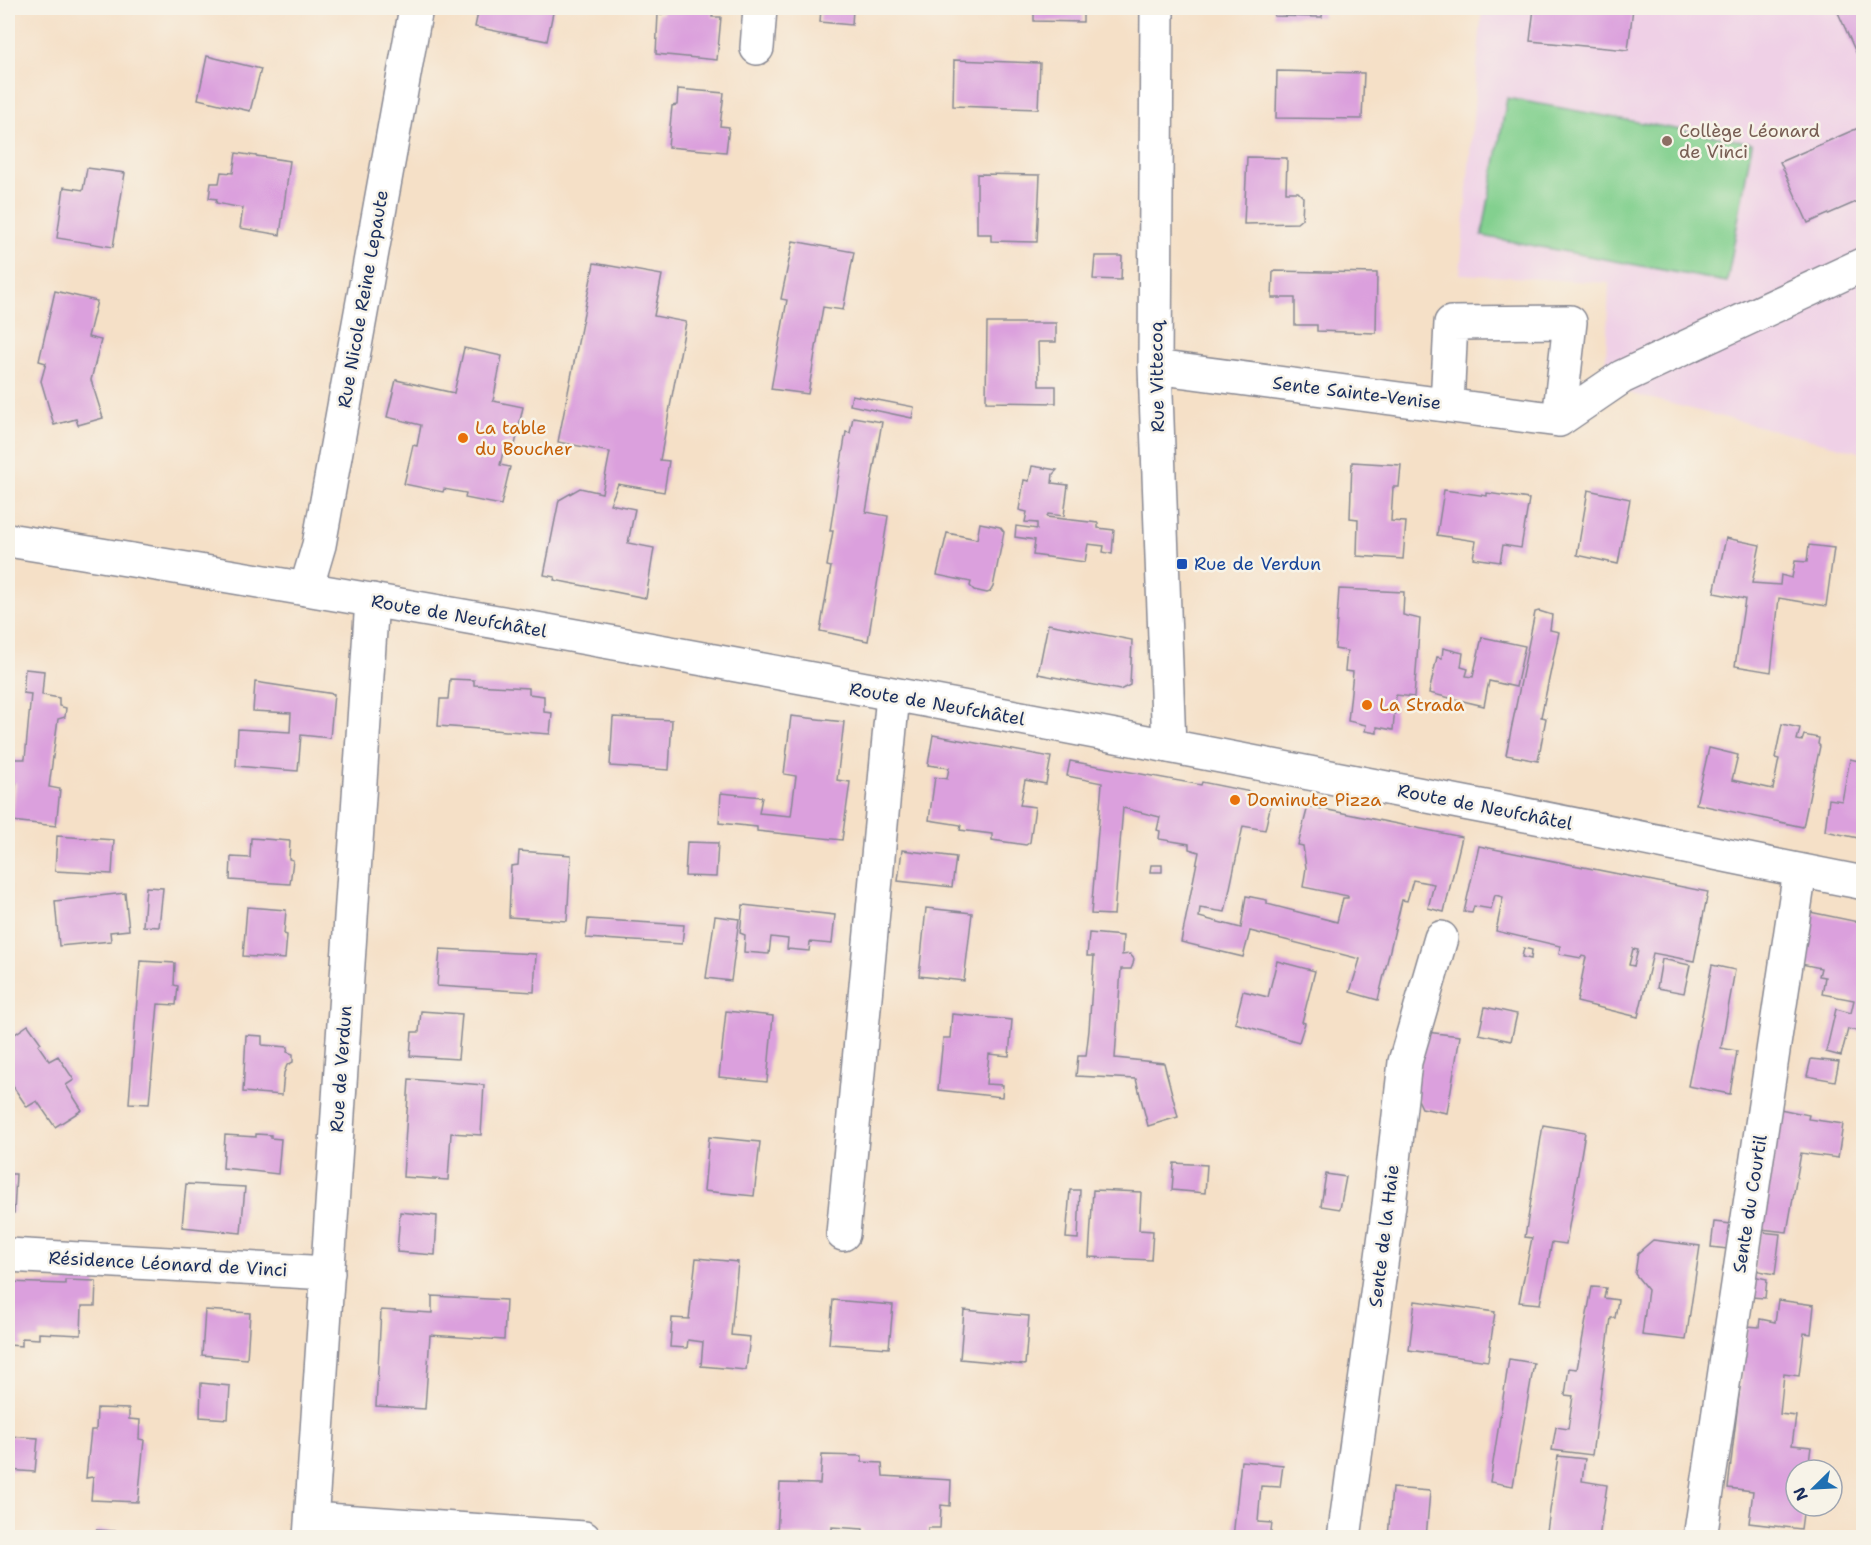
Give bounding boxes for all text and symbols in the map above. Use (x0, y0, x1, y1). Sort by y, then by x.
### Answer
place label: Collège Léonard de Vinci (1679, 119, 1820, 164)
marker: Collège Léonard de Vinci (1660, 134, 1674, 148)
street label: Rue Nicole Reine Lepaute (332, 188, 394, 410)
street label: Rue Vittecoq (1144, 320, 1170, 433)
street label: Sente Sainte-Venise (1271, 371, 1443, 415)
place label: La table du Boucher (475, 416, 572, 461)
marker: La table du Boucher (456, 431, 470, 445)
place label: Rue de Verdun (1194, 552, 1321, 576)
marker: Rue de Verdun (1175, 557, 1189, 571)
street label: Route de Neufchâtel (369, 589, 549, 643)
street label: Route de Neufchâtel (847, 677, 1027, 731)
place label: La Strada (1379, 693, 1464, 717)
marker: La Strada (1360, 698, 1374, 712)
street label: Route de Neufchâtel (1395, 778, 1575, 836)
place label: Dominute Pizza (1247, 788, 1381, 812)
marker: Dominute Pizza (1228, 793, 1242, 807)
street label: Rue de Verdun (325, 1005, 357, 1133)
street label: Sente du Courtil (1727, 1133, 1773, 1275)
street label: Sente de la Haie (1363, 1163, 1405, 1309)
street label: Résidence Léonard de Vinci (48, 1246, 288, 1282)
north arrow (1784, 1458, 1844, 1518)
text: N (1789, 1484, 1813, 1504)

